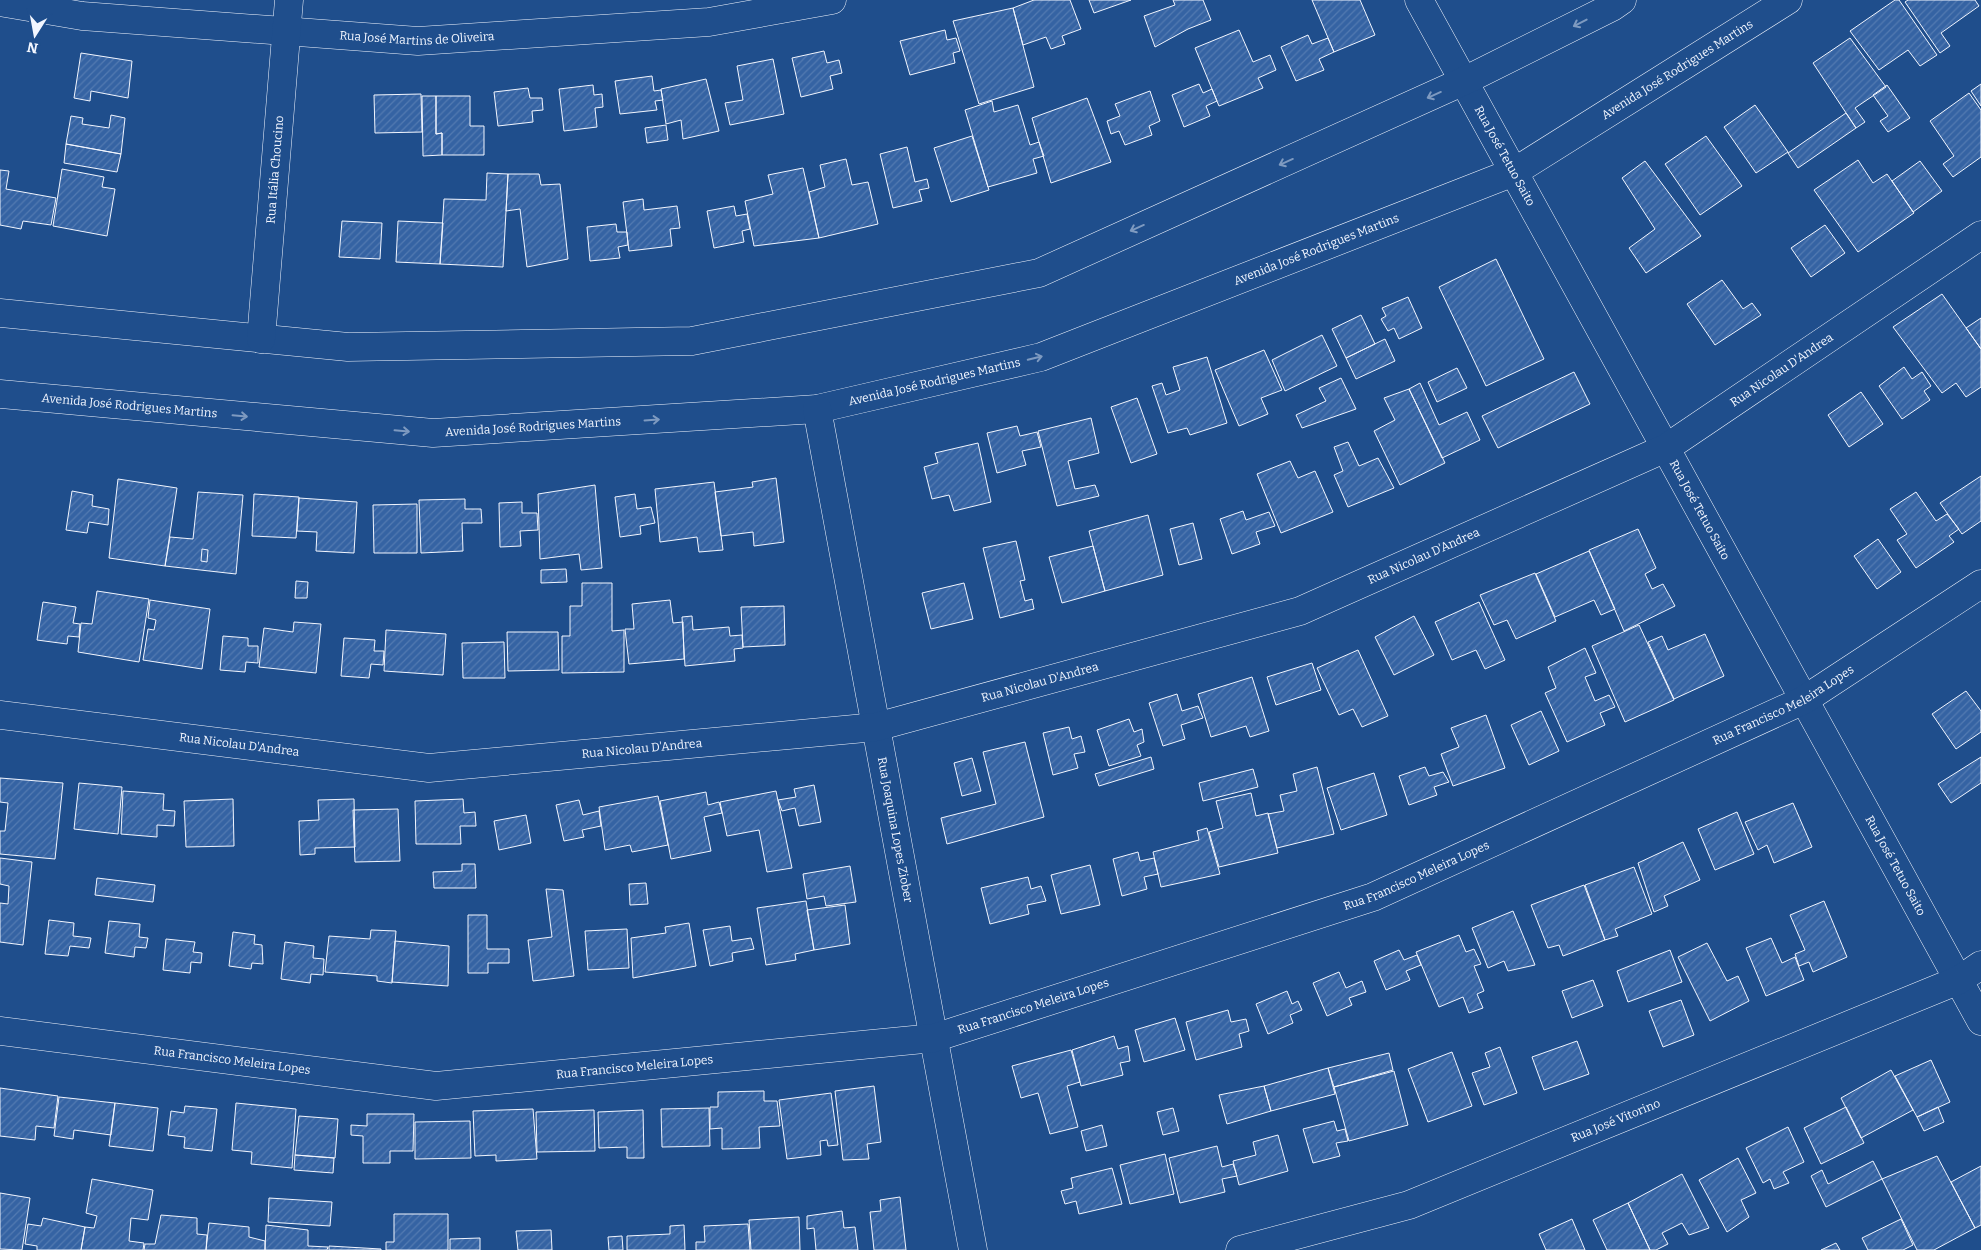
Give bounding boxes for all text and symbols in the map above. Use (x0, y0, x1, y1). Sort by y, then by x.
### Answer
north arrow (10, 10, 60, 60)
street label: Avenida José Rodrigues Martins (1599, 17, 1756, 122)
one-way arrow (1572, 18, 1587, 28)
street label: Rua José Martins de Oliveira (339, 28, 495, 48)
text: N (26, 38, 40, 57)
one-way arrow (1427, 91, 1442, 101)
street label: Rua José Tetuo Saito (1472, 104, 1538, 208)
street label: Rua Itália Choucino (264, 115, 286, 224)
one-way arrow (1279, 157, 1294, 167)
street label: Avenida José Rodrigues Martins (1232, 211, 1401, 288)
one-way arrow (1130, 224, 1145, 234)
street label: Rua Nicolau D'Andrea (1728, 330, 1836, 409)
one-way arrow (1027, 353, 1043, 362)
street label: Avenida José Rodrigues Martins (847, 355, 1022, 408)
street label: Avenida José Rodrigues Martins (41, 391, 218, 421)
one-way arrow (232, 411, 248, 421)
street label: Avenida José Rodrigues Martins (445, 414, 622, 439)
one-way arrow (643, 415, 659, 424)
one-way arrow (394, 426, 410, 435)
street label: Rua José Tetuo Saito (1667, 457, 1733, 562)
street label: Rua Nicolau D'Andrea (1365, 525, 1482, 587)
street label: Rua Nicolau D'Andrea (980, 659, 1100, 705)
street label: Rua Francisco Meleira Lopes (1710, 662, 1857, 748)
street label: Rua Nicolau D'Andrea (178, 730, 301, 759)
street label: Rua Nicolau D'Andrea (581, 736, 703, 761)
street label: Rua Joaquina Lopes Ziober (875, 756, 916, 904)
street label: Rua José Tetuo Saito (1862, 813, 1929, 918)
street label: Rua Francisco Meleira Lopes (1342, 838, 1492, 913)
street label: Rua Francisco Meleira Lopes (956, 975, 1111, 1037)
street label: Rua Francisco Meleira Lopes (153, 1043, 312, 1077)
street label: Rua Francisco Meleira Lopes (555, 1052, 714, 1081)
street label: Rua José Vitorino (1569, 1096, 1662, 1145)

